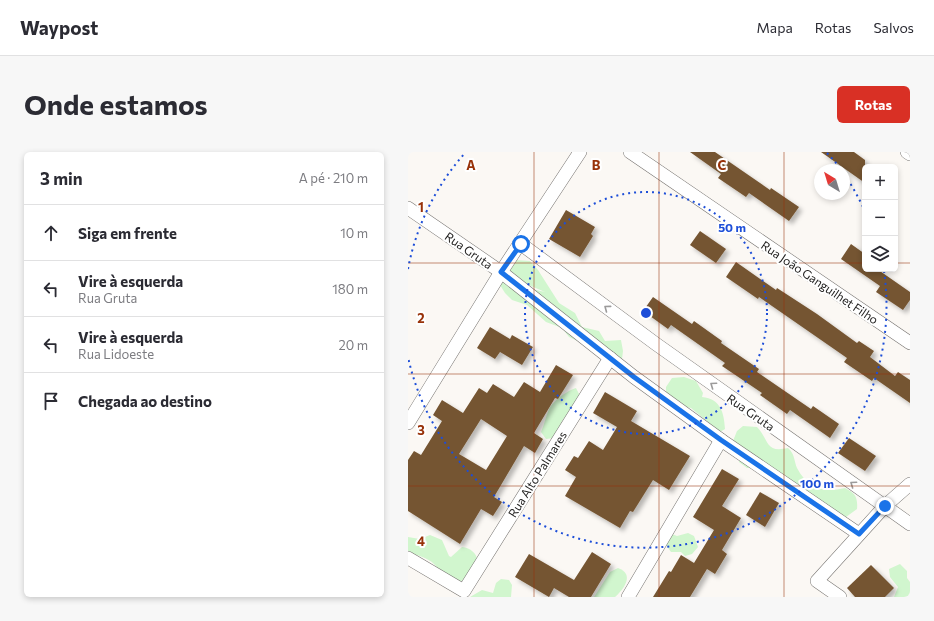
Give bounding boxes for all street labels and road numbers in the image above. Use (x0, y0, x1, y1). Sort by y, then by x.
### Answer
street label: Rua Gruta (443, 229, 495, 271)
street label: Rua João Ganguilhet Filho (758, 238, 881, 327)
street label: Rua Gruta (725, 391, 777, 433)
street label: Rua Alto Palmares (505, 428, 569, 520)

